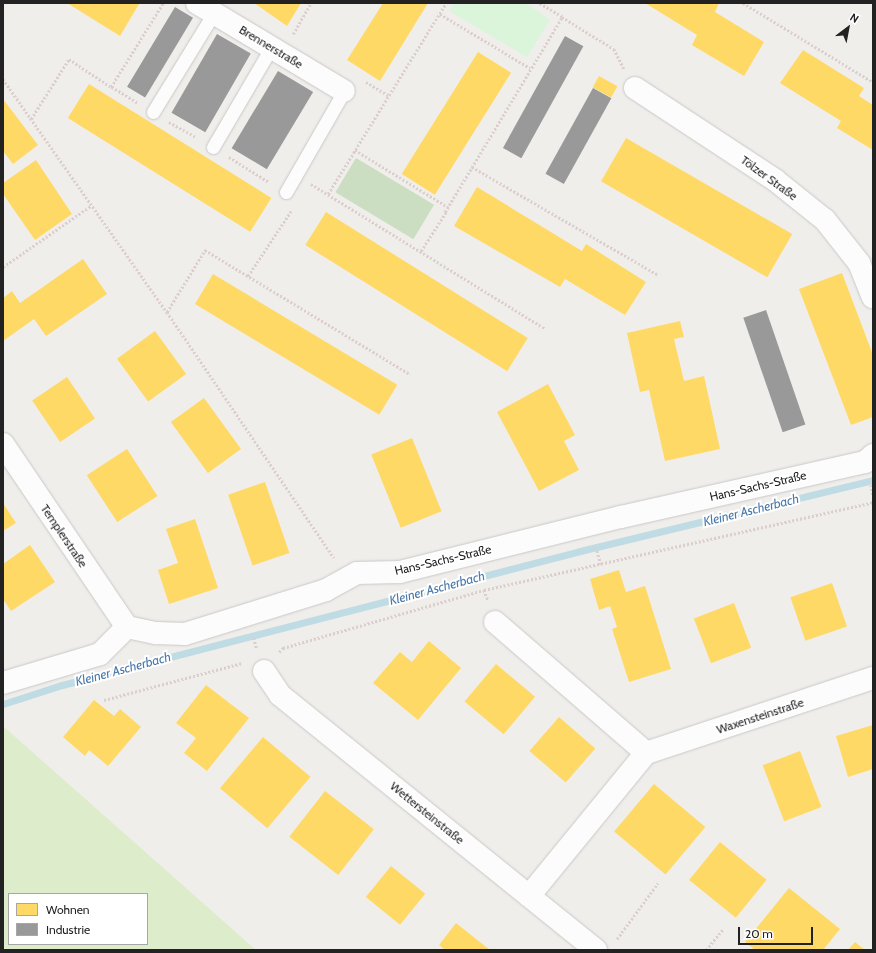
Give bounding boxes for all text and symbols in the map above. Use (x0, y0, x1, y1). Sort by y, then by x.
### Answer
north arrow (828, 8, 868, 48)
text: N (847, 10, 861, 26)
street label: Brennerstraße (237, 22, 305, 72)
street label: Tölzer Straße (738, 153, 800, 203)
street label: Hans-Sachs-Straße (708, 468, 808, 504)
water label: Kleiner Ascherbach (701, 491, 801, 529)
street label: Templerstraße (38, 502, 90, 570)
street label: Hans-Sachs-Straße (393, 542, 493, 578)
water label: Kleiner Ascherbach (388, 568, 486, 608)
water label: Kleiner Ascherbach (74, 649, 172, 689)
street label: Waxensteinstraße (715, 695, 805, 737)
street label: Wettersteinstraße (387, 779, 467, 847)
legend (8, 893, 148, 945)
text: Wohnen (46, 902, 90, 917)
scale bar (740, 919, 815, 945)
text: Industrie (46, 922, 90, 937)
text: 20 m (745, 926, 773, 941)

